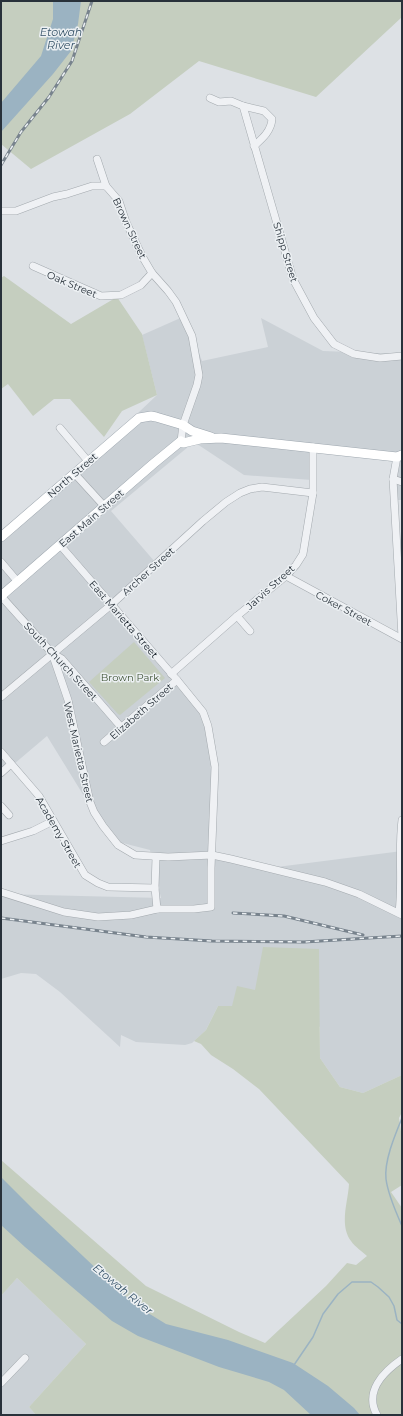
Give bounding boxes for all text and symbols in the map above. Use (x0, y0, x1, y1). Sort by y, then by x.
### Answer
water label: Etowah River (40, 25, 82, 52)
street label: Brown Street (110, 196, 149, 261)
street label: Shipp Street (270, 221, 301, 284)
street label: Oak Street (45, 268, 99, 301)
street label: North Street (45, 450, 100, 501)
street label: East Main Street (56, 487, 126, 550)
street label: Archer Street (119, 544, 177, 598)
street label: Jarvis Street (243, 562, 297, 613)
street label: East Marietta Street (86, 578, 161, 661)
street label: Coker Street (313, 588, 374, 629)
street label: South Church Street (21, 620, 100, 703)
park label: Brown Park (101, 671, 159, 684)
street label: Elizabeth Street (107, 680, 176, 742)
street label: West Marietta Street (61, 701, 96, 804)
street label: Academy Street (33, 794, 84, 870)
water label: Etowah River (90, 1261, 156, 1318)

